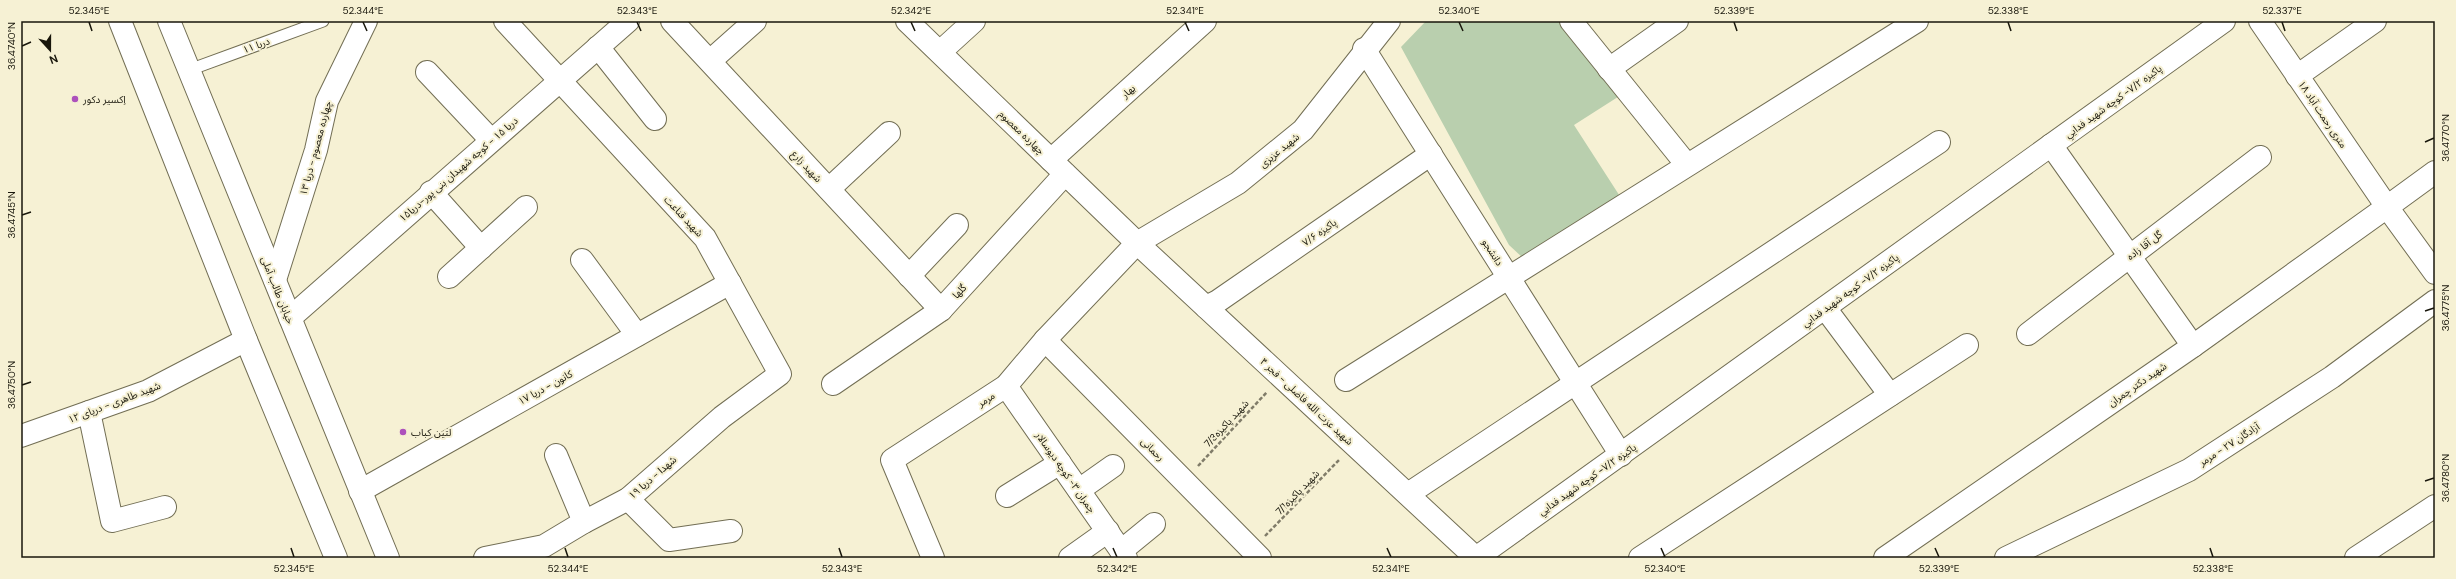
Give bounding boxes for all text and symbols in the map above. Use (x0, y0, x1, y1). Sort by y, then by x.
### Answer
text: 52.345°E (69, 4, 110, 17)
text: 52.344°E (343, 4, 384, 17)
text: 52.343°E (617, 4, 658, 17)
text: 52.342°E (891, 4, 932, 17)
text: 52.341°E (1166, 4, 1204, 17)
text: 52.340°E (1438, 4, 1480, 17)
text: 52.339°E (1714, 4, 1755, 17)
text: 52.338°E (1988, 4, 2029, 17)
text: 52.337°E (2262, 4, 2302, 17)
text: 36.4740°N (5, 22, 18, 70)
north arrow (30, 30, 70, 70)
street label: دریا ۱۱ (241, 34, 272, 56)
text: N (47, 51, 60, 67)
street label: پاکیزه ۷/۲- كوچه شهيد فدايي (2062, 62, 2165, 142)
street label: ۱۸ متری رحمت آباد (2295, 78, 2350, 150)
street label: بهار (1118, 82, 1138, 102)
place label: اِکسیر دکور (82, 93, 126, 106)
marker: اِکسیر دکور (70, 94, 80, 104)
street label: چهارده معصوم - دریا ۱۳ (297, 99, 336, 197)
street label: چهارده معصوم (995, 107, 1047, 159)
street label: دریا ۱۵ - كوچه شهيدان بنی پور-دريا۱۵ (396, 114, 521, 225)
text: 36.4770°N (2439, 114, 2452, 162)
street label: شهید عزیزی (1257, 130, 1302, 171)
street label: شهید زارع (788, 148, 825, 186)
text: 36.4745°N (5, 191, 18, 239)
street label: شهید قناعت (661, 193, 706, 240)
street label: پاکیزه ۷/۶ (1299, 216, 1339, 249)
street label: گل آقا زاده (2124, 227, 2165, 263)
street label: دانشجو (1479, 236, 1506, 268)
street label: پاکیزه ۷/۲- كوچه شهيد فدايي (1799, 251, 1902, 331)
street label: خیابان طالب آملی (258, 255, 297, 326)
street label: گلها (949, 281, 970, 301)
text: 36.4775°N (2439, 285, 2452, 331)
street label: شهید عزت الله فاضلی - فجر ۴ (1257, 355, 1356, 448)
street label: شهید دکتر چمران (2106, 359, 2169, 409)
text: 36.4750°N (5, 361, 18, 409)
street label: کانون - دریا ۱۷ (516, 367, 575, 408)
street label: شهید طاهری - دریای ۱۲ (66, 379, 162, 426)
street label: مرمر (974, 389, 997, 410)
street label: شهید پاکیزه7/3 (1201, 397, 1252, 450)
street label: آزادگان ۲۷ - مرمر (2196, 419, 2263, 469)
place label: لتین کباب (411, 426, 452, 439)
marker: لتین کباب (398, 427, 408, 437)
street label: چمران ۳- كوچه ديوسالار (1032, 428, 1099, 515)
street label: رحمانی (1138, 435, 1167, 464)
street label: پاکیزه ۷/۲- كوچه شهيد فدايي (1536, 441, 1640, 519)
street label: شهدا - دریا ۱۹ (626, 453, 679, 502)
text: 36.4780°N (2439, 454, 2452, 502)
street label: شهید پاکیزه7/1 (1273, 467, 1322, 518)
text: 52.345°E (274, 562, 315, 575)
text: 52.344°E (548, 562, 589, 575)
text: 52.343°E (822, 562, 863, 575)
text: 52.342°E (1097, 562, 1138, 575)
text: 52.341°E (1372, 562, 1410, 575)
text: 52.340°E (1644, 562, 1686, 575)
text: 52.339°E (1919, 562, 1960, 575)
text: 52.338°E (2193, 562, 2234, 575)

